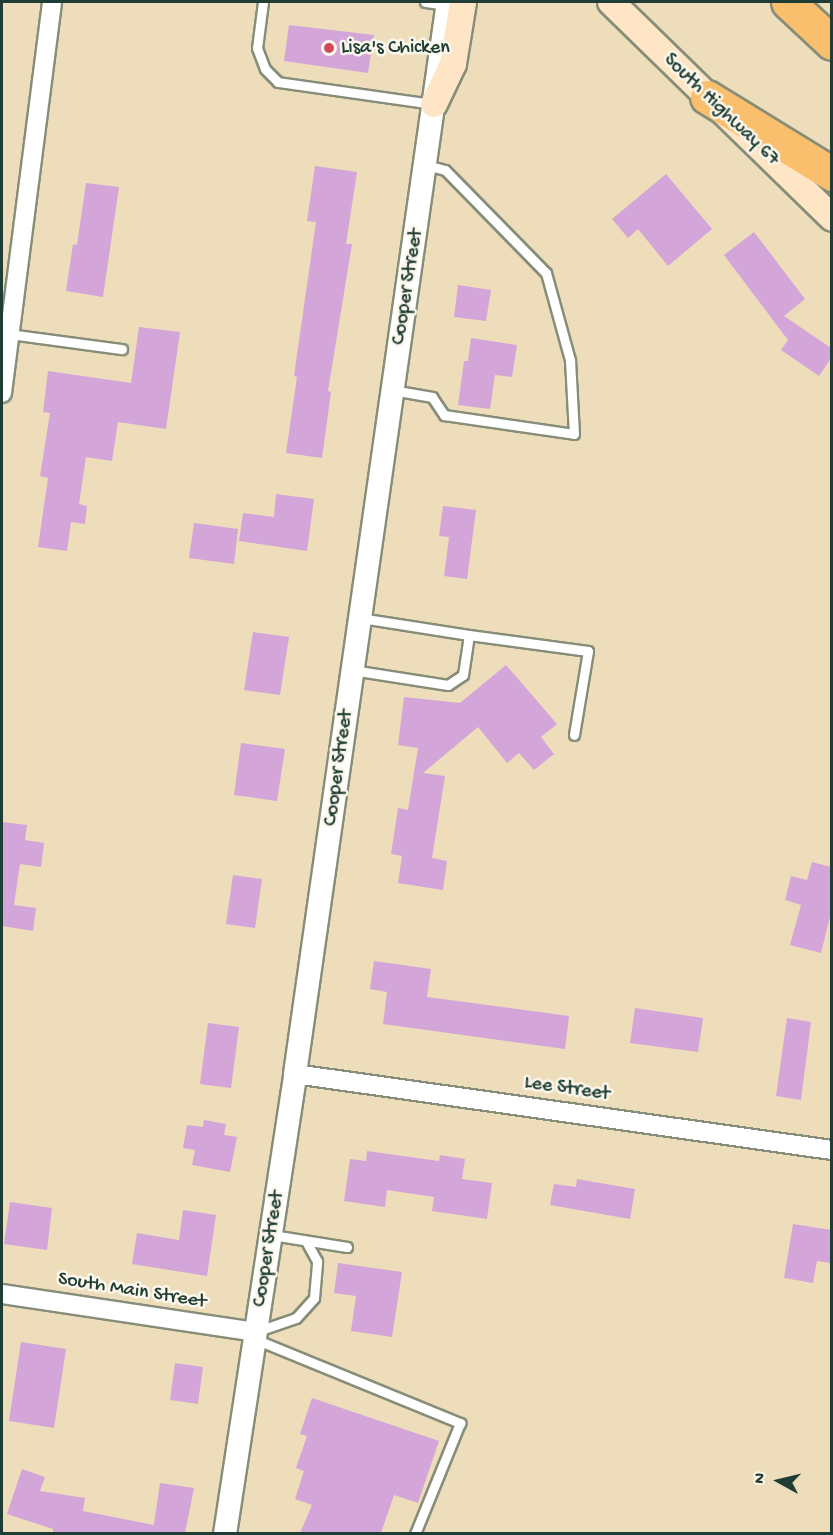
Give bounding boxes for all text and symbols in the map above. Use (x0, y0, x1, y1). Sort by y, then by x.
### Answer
place label: Lisa's Chicken (341, 36, 450, 60)
marker: Lisa's Chicken (322, 41, 336, 55)
street label: South Highway 67 (658, 48, 784, 172)
street label: Cooper Street (387, 227, 429, 347)
street label: Cooper Street (319, 708, 359, 828)
street label: Lee Street (523, 1071, 611, 1107)
street label: Cooper Street (248, 1189, 290, 1309)
street label: South Main Street (56, 1267, 208, 1315)
north arrow (749, 1451, 809, 1511)
text: N (751, 1472, 771, 1485)

